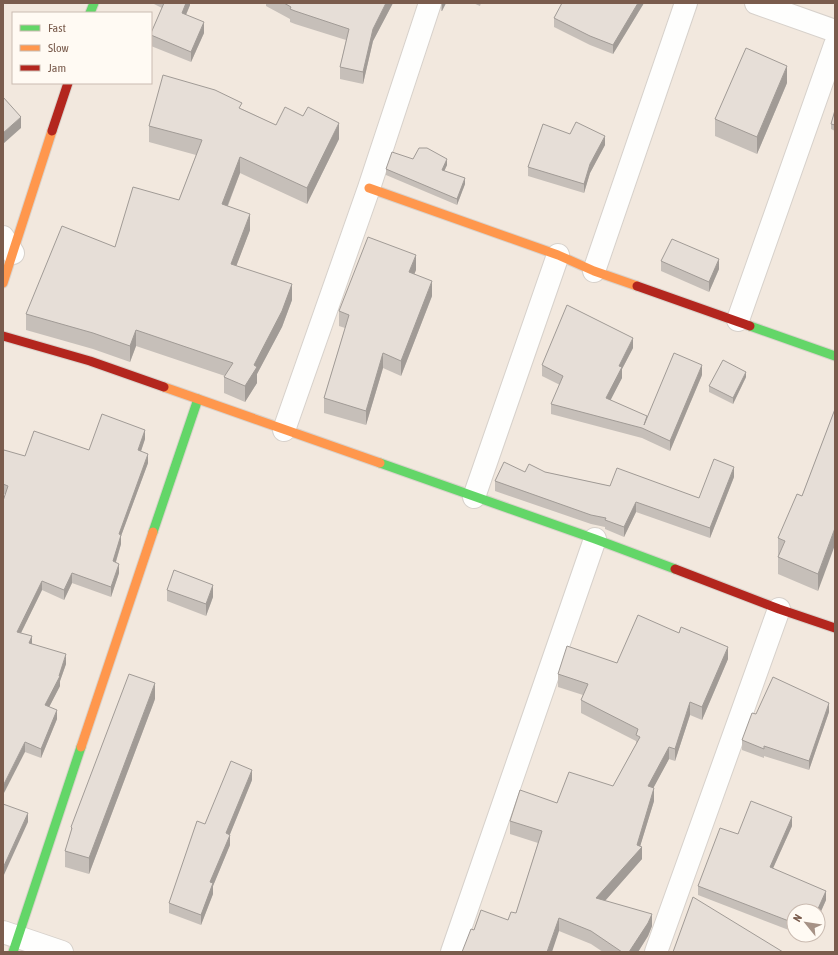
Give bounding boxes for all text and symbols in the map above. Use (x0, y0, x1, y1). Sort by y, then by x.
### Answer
legend (12, 12, 152, 84)
text: Fast (48, 21, 66, 35)
text: Slow (48, 41, 69, 55)
text: Jam (48, 61, 66, 75)
north arrow (786, 903, 826, 943)
text: N (791, 912, 804, 924)

